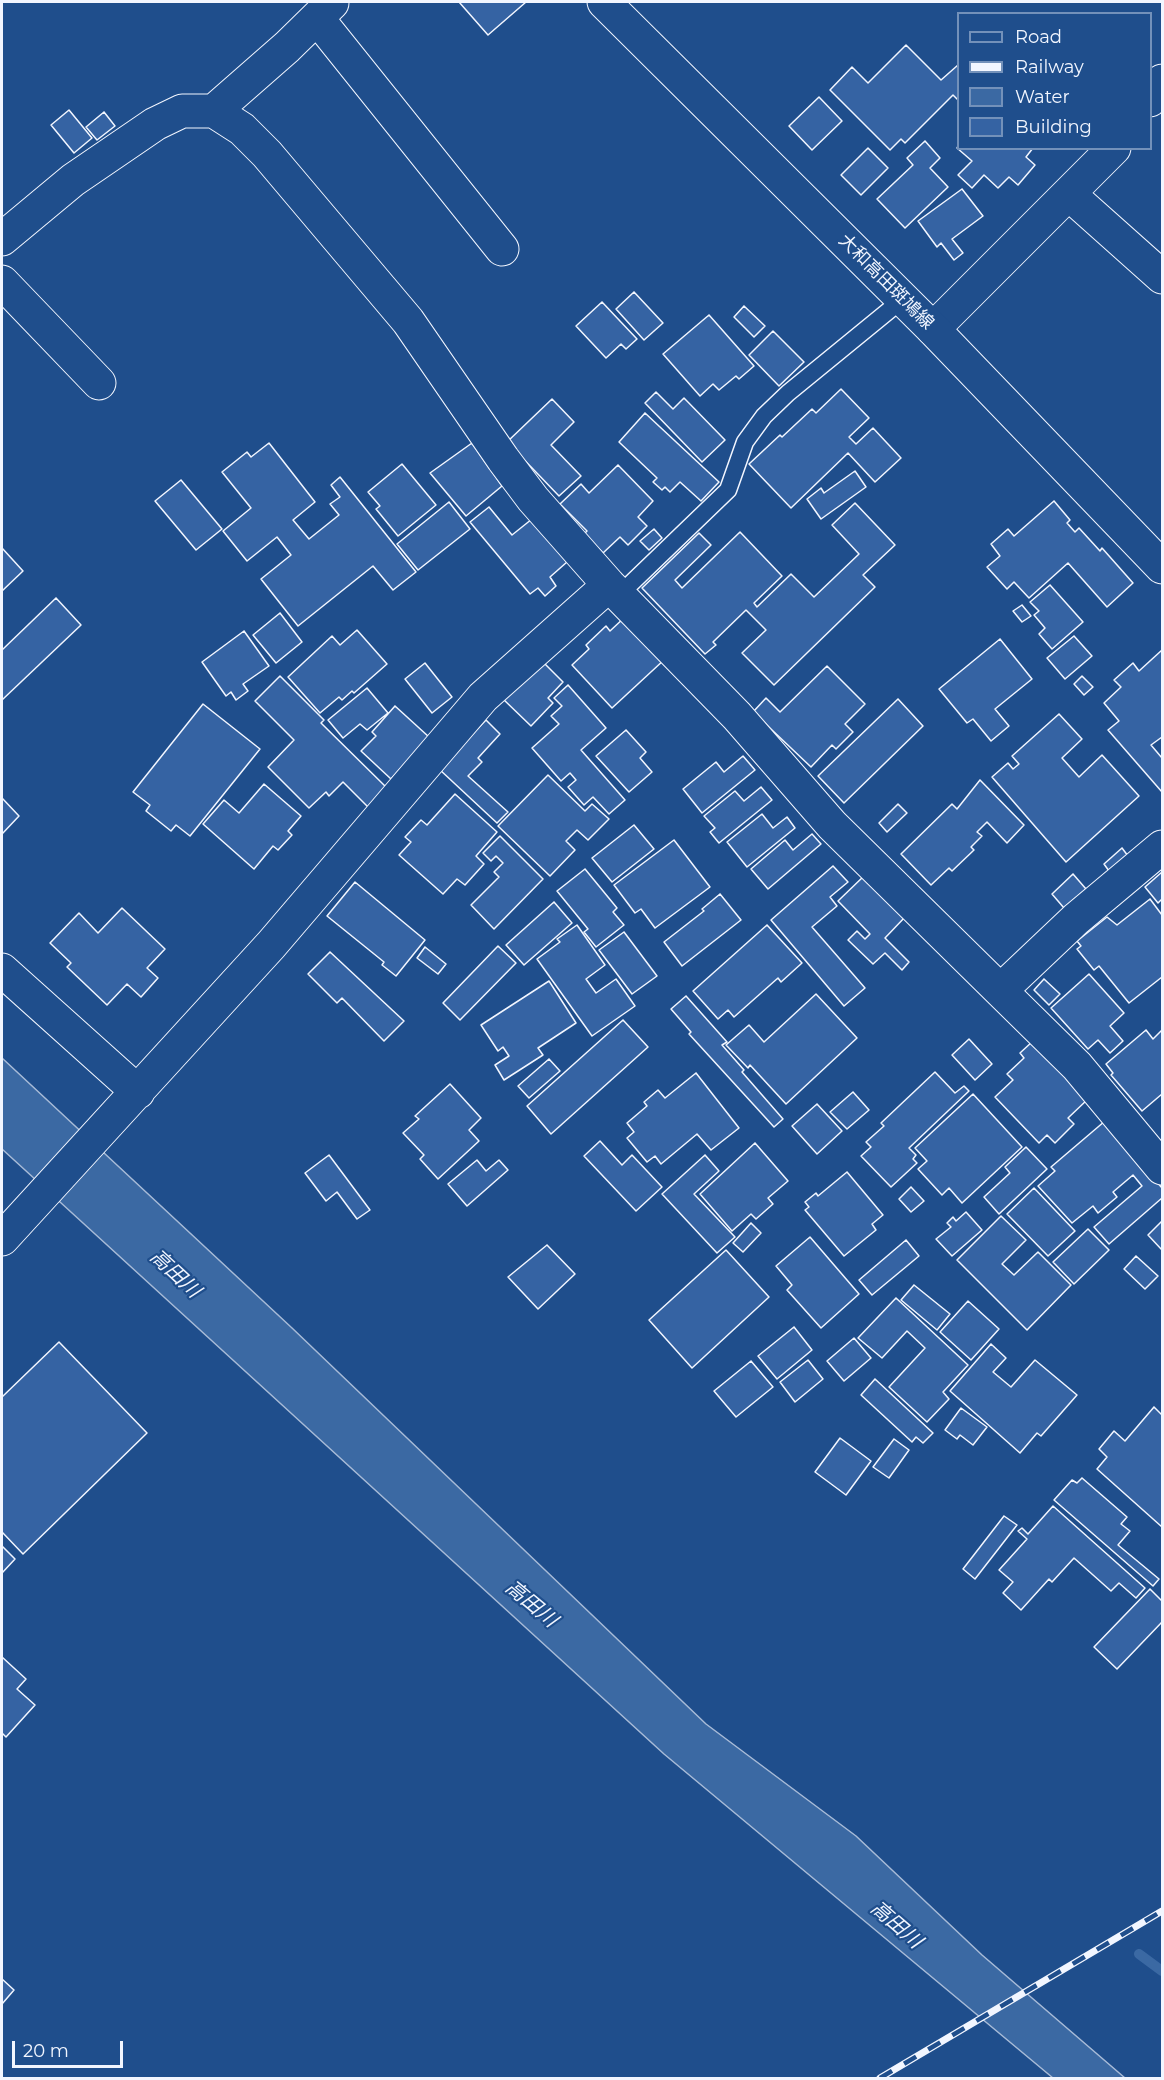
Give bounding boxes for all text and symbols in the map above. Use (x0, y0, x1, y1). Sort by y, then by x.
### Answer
legend (957, 12, 1152, 150)
text: Road (1015, 26, 1062, 48)
text: Railway (1015, 56, 1084, 78)
text: Water (1015, 86, 1070, 108)
text: Building (1015, 116, 1092, 138)
street label: 大和高田斑鳩線 (834, 230, 938, 334)
water label: 高田川 (145, 1245, 205, 1303)
water label: 高田川 (500, 1576, 562, 1632)
water label: 高田川 (865, 1896, 927, 1954)
scale bar (15, 2029, 126, 2067)
text: 20 m (23, 2040, 69, 2062)

